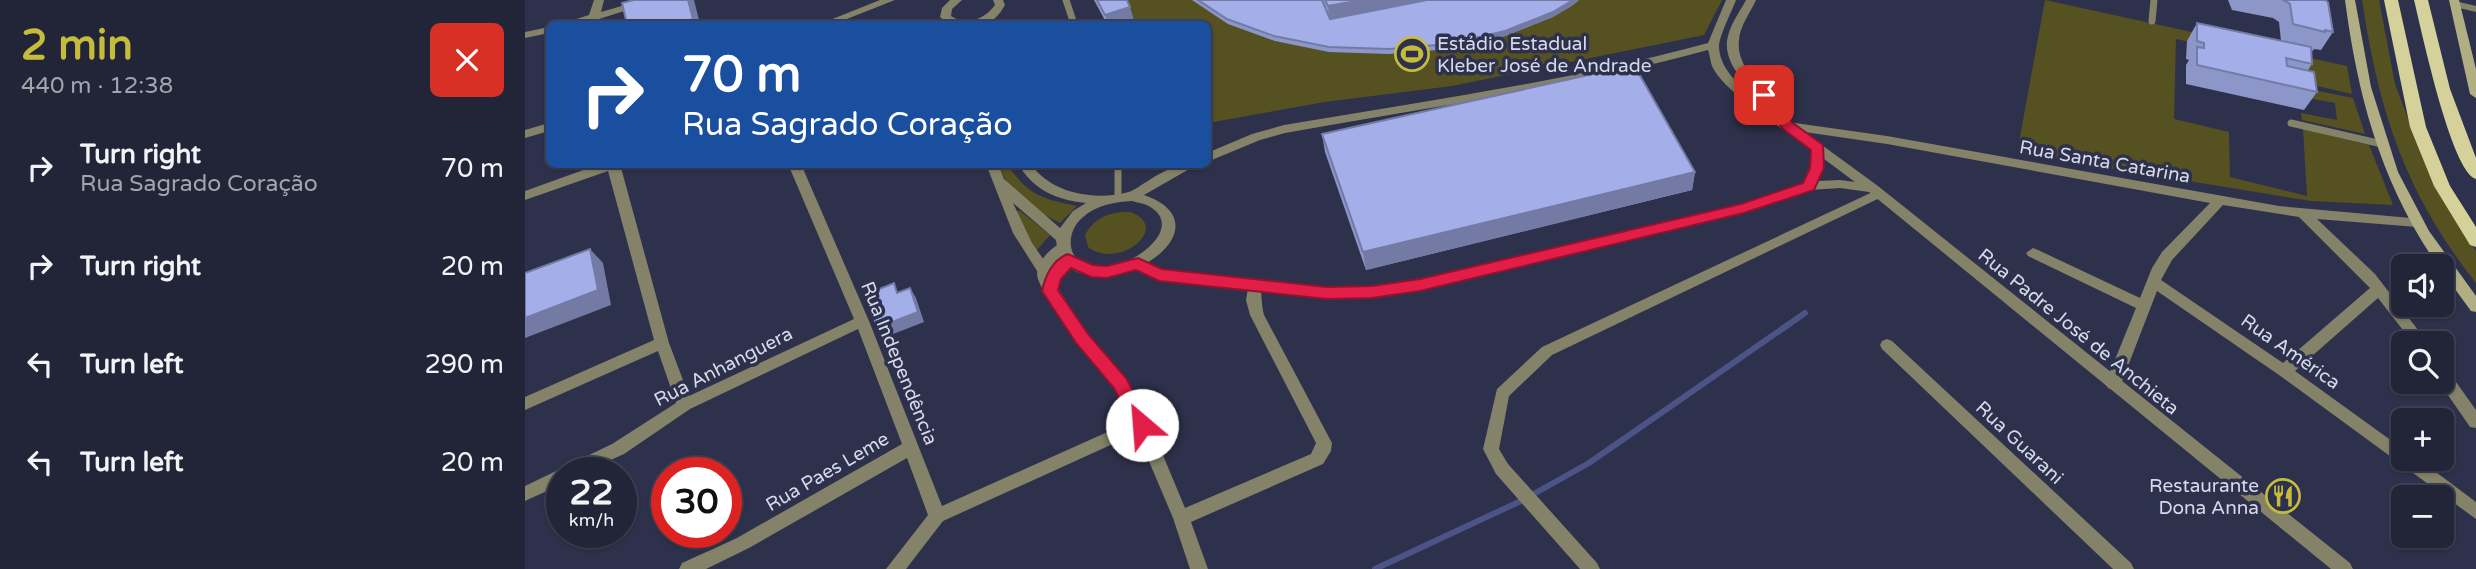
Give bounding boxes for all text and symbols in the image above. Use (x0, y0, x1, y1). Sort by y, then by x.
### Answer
text: 2 min (21, 20, 133, 71)
button: close (430, 23, 504, 97)
place label: Estádio Estadual Kleber José de Andrade (1437, 33, 1651, 77)
sports icon: Estádio Estadual Kleber José de Andrade (1393, 35, 1431, 73)
text: 70 m (682, 46, 801, 105)
icon: right (567, 49, 658, 140)
pin (1734, 65, 1794, 125)
text: 440 m · 12:38 (21, 72, 173, 100)
icon: arrive (1745, 76, 1783, 114)
text: Rua Sagrado Coração (682, 106, 1013, 144)
street label: Rua Santa Catarina (2018, 136, 2192, 188)
text: Turn right (80, 139, 201, 170)
icon: right (21, 149, 59, 187)
text: 70 m (441, 153, 504, 184)
text: Rua Sagrado Coração (80, 170, 318, 198)
street label: Rua Padre José de Anchieta (1974, 244, 2183, 420)
icon: right (21, 247, 59, 285)
text: Turn right (80, 251, 201, 282)
text: 20 m (441, 251, 504, 282)
map controls (2391, 254, 2454, 548)
button: sound (2391, 254, 2454, 317)
street label: Rua Independência (856, 278, 942, 448)
street label: Rua América (2237, 310, 2344, 394)
street label: Rua Anhanguera (651, 322, 796, 411)
button: search (2391, 331, 2454, 394)
icon: left (21, 345, 59, 383)
text: Turn left (80, 349, 183, 380)
text: 290 m (424, 349, 504, 380)
position arrow (1105, 388, 1179, 462)
street label: Rua Guarani (1971, 397, 2068, 489)
button: + (2391, 408, 2454, 471)
street label: Rua Paes Leme (762, 428, 893, 516)
icon: left (21, 443, 59, 481)
text: Turn left (80, 447, 183, 478)
text: 20 m (441, 447, 504, 478)
speed limit sign: 30 (651, 457, 742, 548)
text: 22 (570, 472, 613, 514)
place label: Restaurante Dona Anna (2149, 475, 2259, 519)
restaurant icon: Restaurante Dona Anna (2264, 477, 2302, 515)
button: − (2391, 485, 2454, 548)
text: km/h (569, 509, 614, 531)

